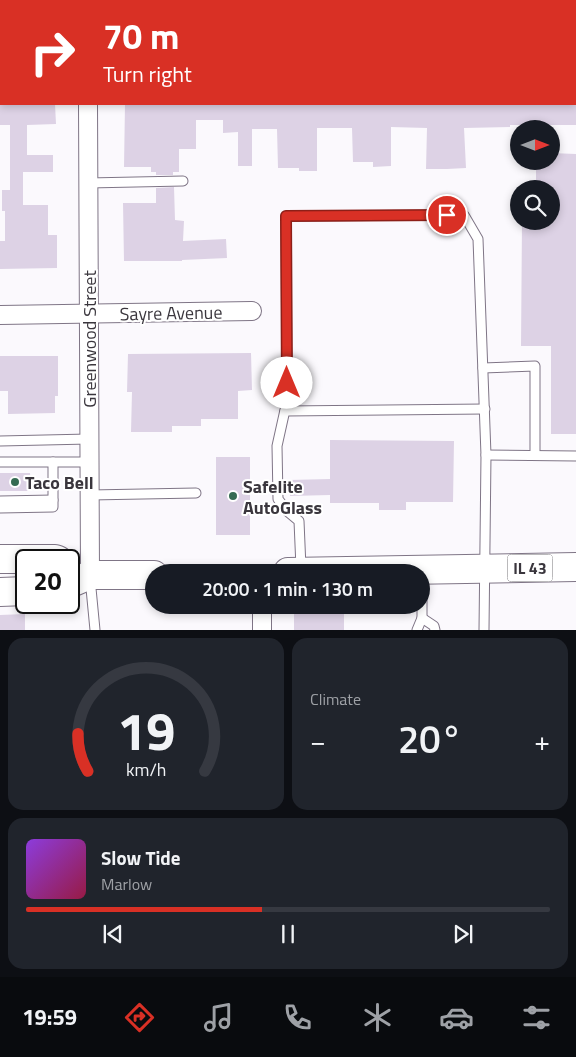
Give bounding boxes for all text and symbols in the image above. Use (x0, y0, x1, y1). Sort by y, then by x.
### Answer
text: 70 m (103, 9, 179, 63)
icon: right (20, 20, 85, 85)
text: Turn right (103, 57, 192, 91)
north arrow (510, 120, 560, 170)
map controls (510, 120, 560, 230)
button: search (510, 180, 560, 230)
pin (426, 194, 468, 236)
icon: arrive (433, 201, 461, 229)
street label: Greenwood Street (76, 270, 103, 408)
street label: Sayre Avenue (119, 299, 223, 327)
position arrow (260, 356, 312, 408)
place label: Taco Bell (25, 469, 94, 496)
place label: Safelite AutoGlass (243, 473, 322, 521)
marker: Taco Bell (9, 476, 21, 488)
marker: Safelite AutoGlass (227, 490, 239, 502)
speed limit sign: 20 (15, 549, 80, 614)
road number: IL 43 (508, 554, 552, 582)
text: 20:00 · 1 min · 130 m (202, 574, 373, 603)
text: Climate (310, 687, 361, 711)
text: 19 (117, 691, 175, 770)
text: 20° (398, 710, 462, 768)
text: − (310, 719, 326, 762)
text: + (534, 719, 550, 762)
text: km/h (126, 756, 166, 783)
text: Slow Tide (101, 843, 180, 872)
text: Marlow (101, 872, 152, 896)
icon: previous (99, 920, 127, 948)
icon: pause (274, 920, 302, 948)
icon: next (449, 920, 477, 948)
text: 19:59 (22, 1000, 77, 1034)
icon: directions (122, 1000, 157, 1035)
icon: music (201, 1000, 236, 1035)
icon: phone (280, 1000, 315, 1035)
icon: climate (360, 1000, 395, 1035)
icon: car (439, 1000, 474, 1035)
icon: filters (519, 1000, 554, 1035)

